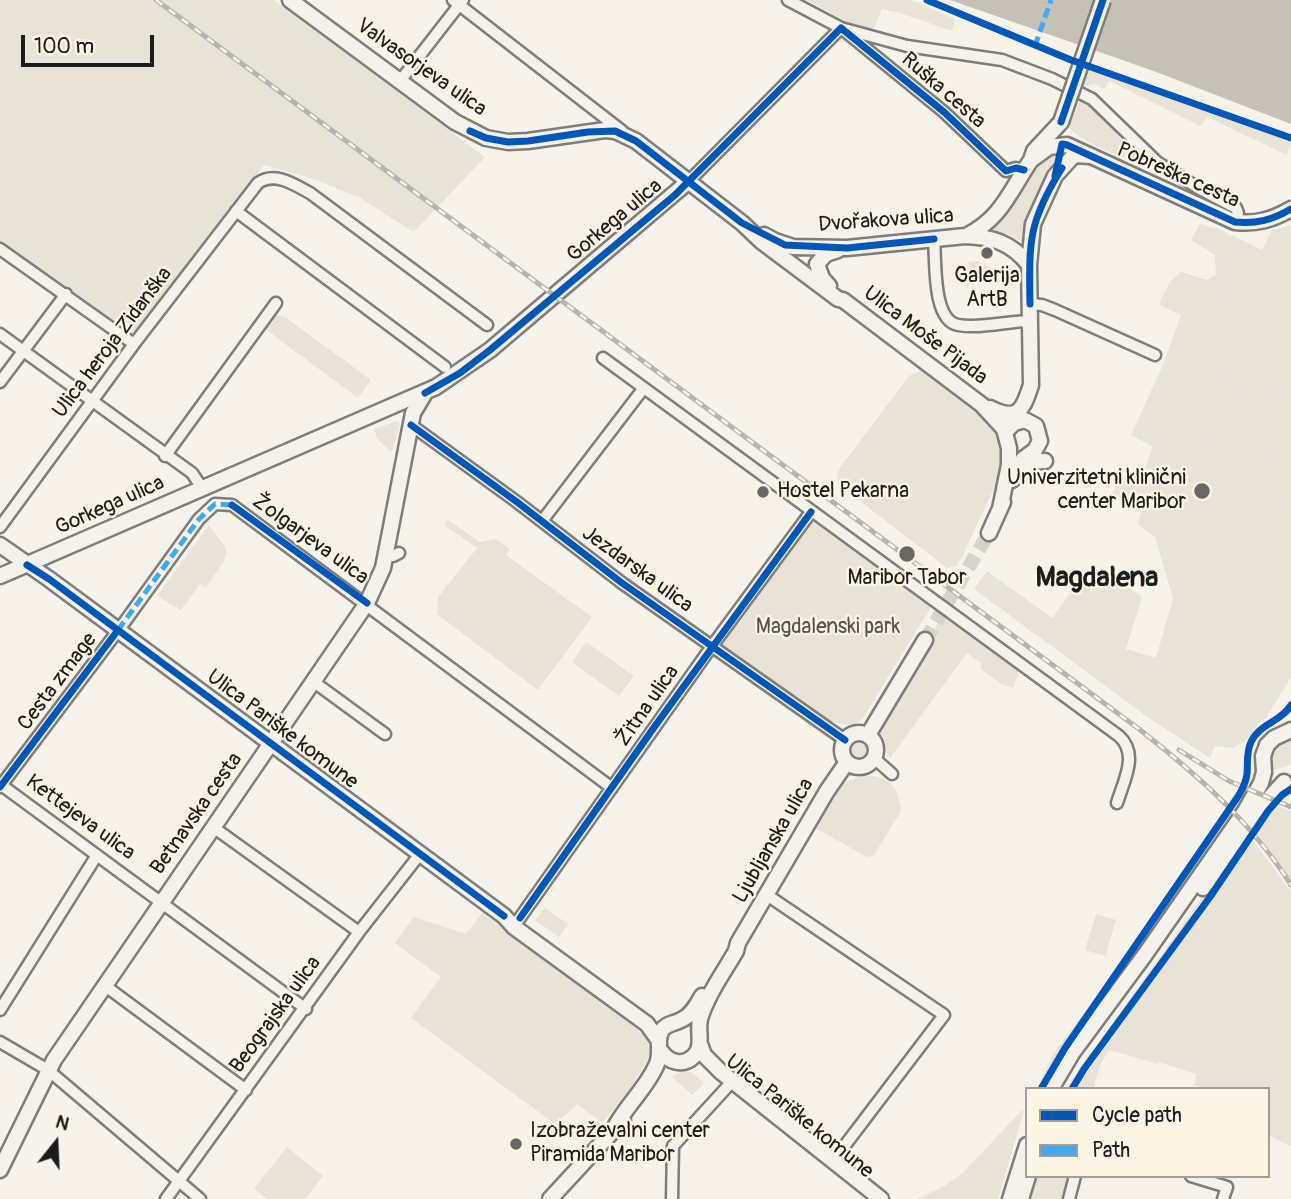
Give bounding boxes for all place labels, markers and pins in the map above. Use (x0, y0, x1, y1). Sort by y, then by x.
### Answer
marker: Galerija ArtB (979, 245, 995, 261)
place label: Galerija ArtB (954, 264, 1020, 314)
place label: Univerzitetni klinični center Maribor (1007, 466, 1186, 516)
place label: Hostel Pekarna (777, 479, 909, 505)
marker: Univerzitetni klinični center Maribor (1192, 481, 1212, 501)
marker: Hostel Pekarna (755, 484, 771, 500)
marker: Maribor Tabor (897, 544, 917, 564)
place label: Maribor Tabor (847, 566, 967, 592)
place label: Izobraževalni center Piramida Maribor (530, 1119, 710, 1169)
marker: Izobraževalni center Piramida Maribor (508, 1136, 524, 1152)

